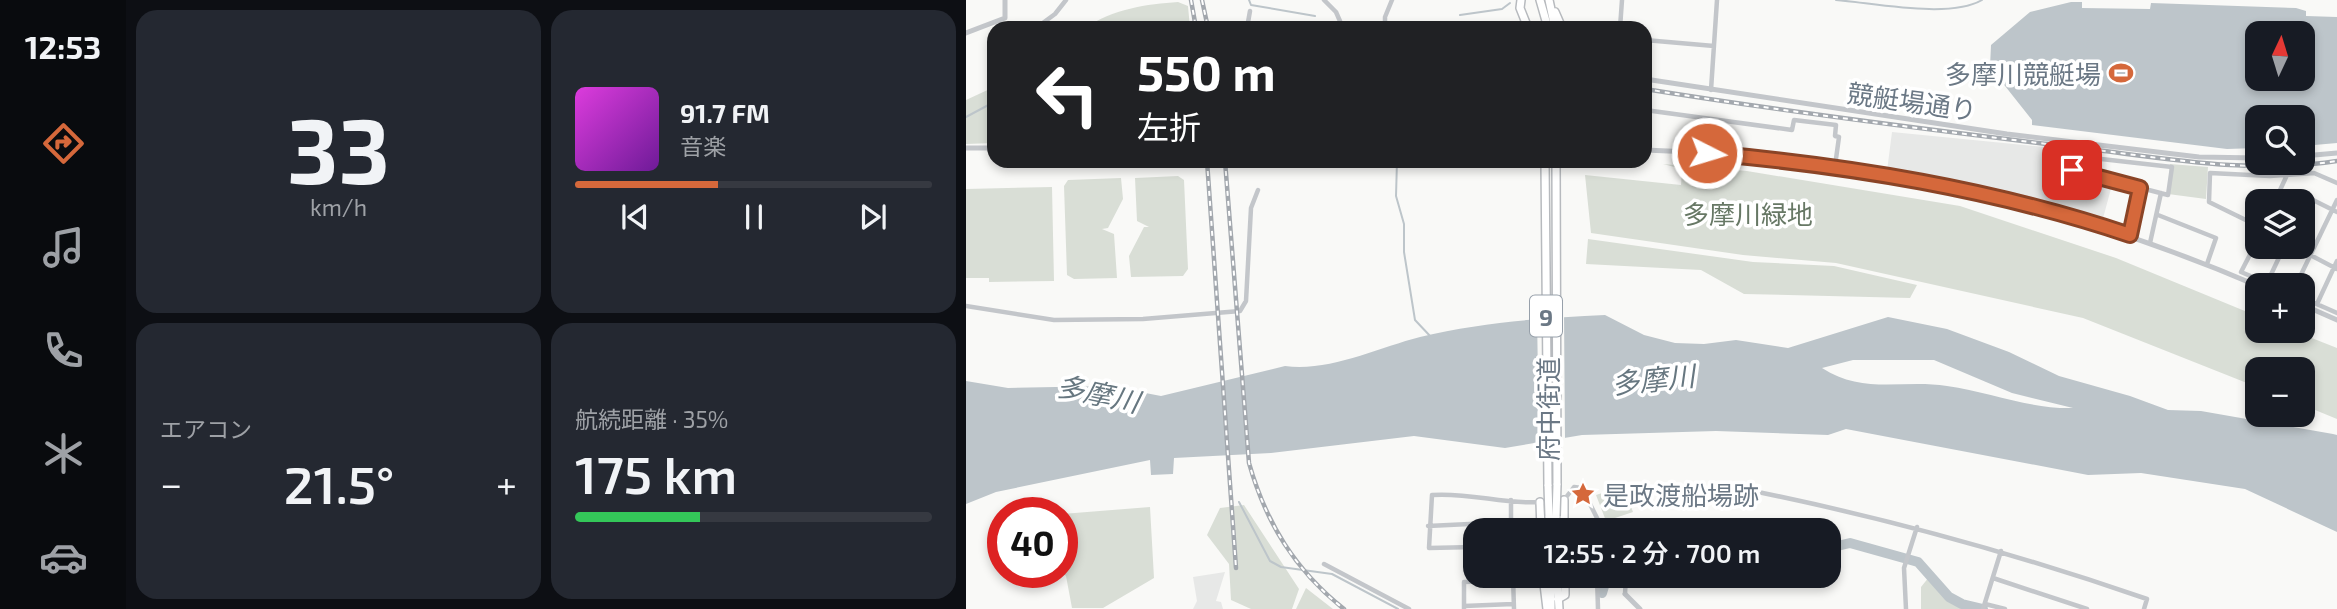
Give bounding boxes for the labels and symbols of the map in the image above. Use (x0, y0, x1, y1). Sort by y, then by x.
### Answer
north arrow (2245, 21, 2315, 91)
place label: 多摩川競艇場 (1945, 58, 2101, 89)
sports icon: 多摩川競艇場 (2107, 59, 2135, 87)
street label: 競艇場通り (1845, 77, 1979, 125)
position arrow (1670, 116, 1744, 190)
pin (2042, 140, 2102, 200)
park label: 多摩川緑地 (1683, 198, 1813, 229)
road number: 9 (1530, 296, 1562, 337)
street label: 府中街道 (1532, 357, 1563, 461)
water label: 多摩川 (1609, 357, 1700, 400)
water label: 多摩川 (1053, 368, 1146, 419)
place label: 是政渡船場跡 (1603, 479, 1759, 510)
place icon: 是政渡船場跡 (1569, 480, 1597, 508)
speed limit sign: 40 (987, 497, 1078, 588)

